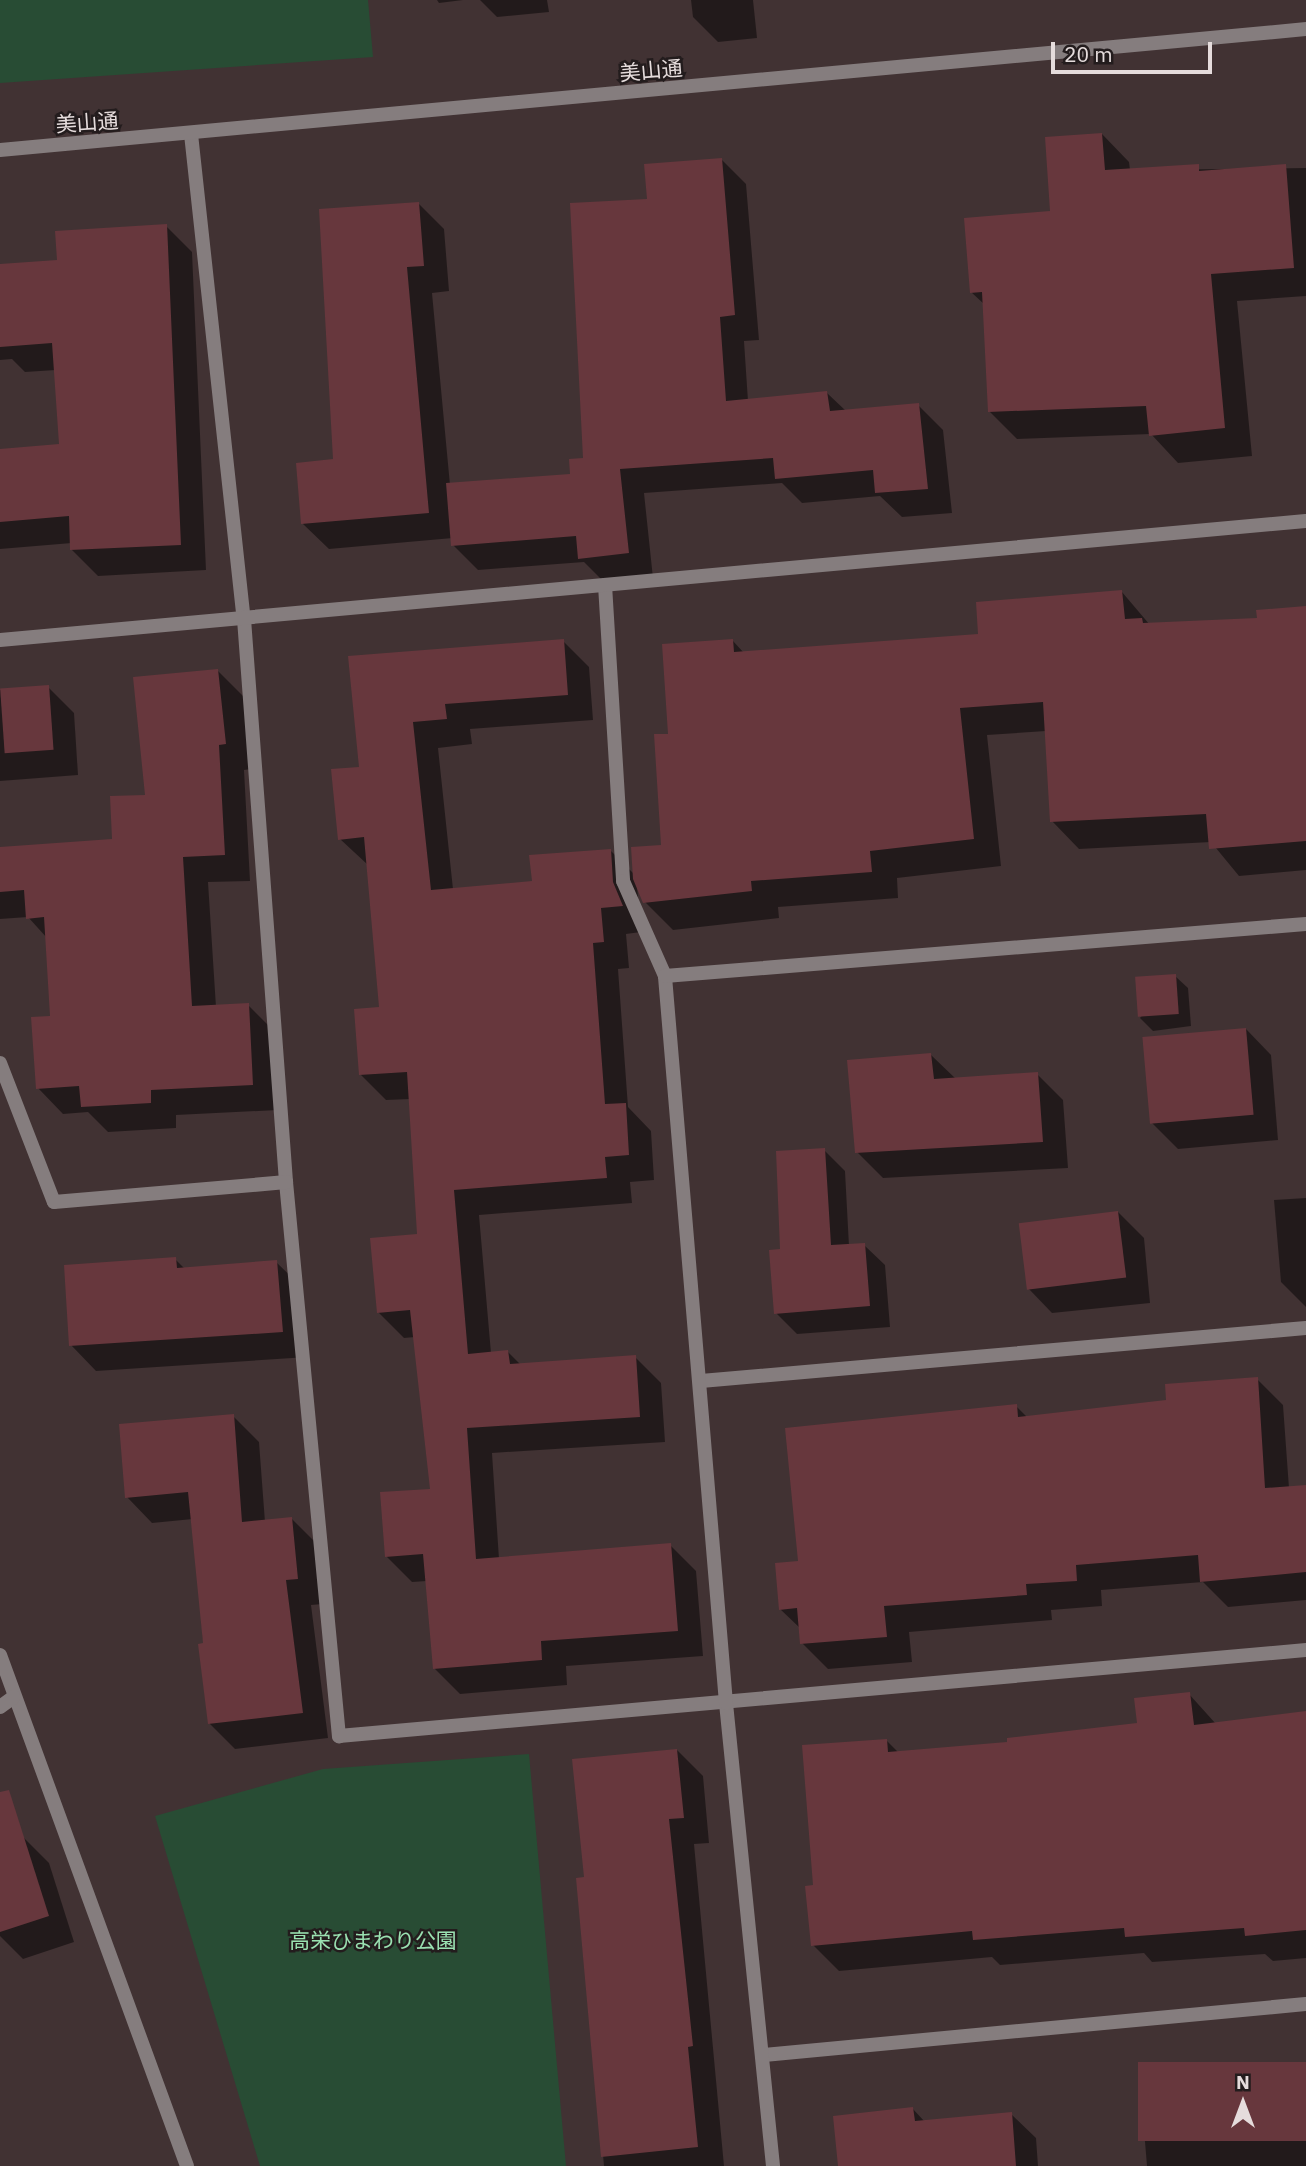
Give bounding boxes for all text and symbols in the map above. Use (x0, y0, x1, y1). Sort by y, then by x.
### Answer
scale bar (1054, 28, 1215, 72)
text: 20 m (1064, 40, 1113, 68)
street label: 美山通 (619, 55, 683, 85)
street label: 美山通 (55, 107, 119, 137)
park label: 高栄ひまわり公園 (289, 1927, 457, 1953)
north arrow (1208, 2068, 1278, 2138)
text: N (1236, 2070, 1250, 2094)

